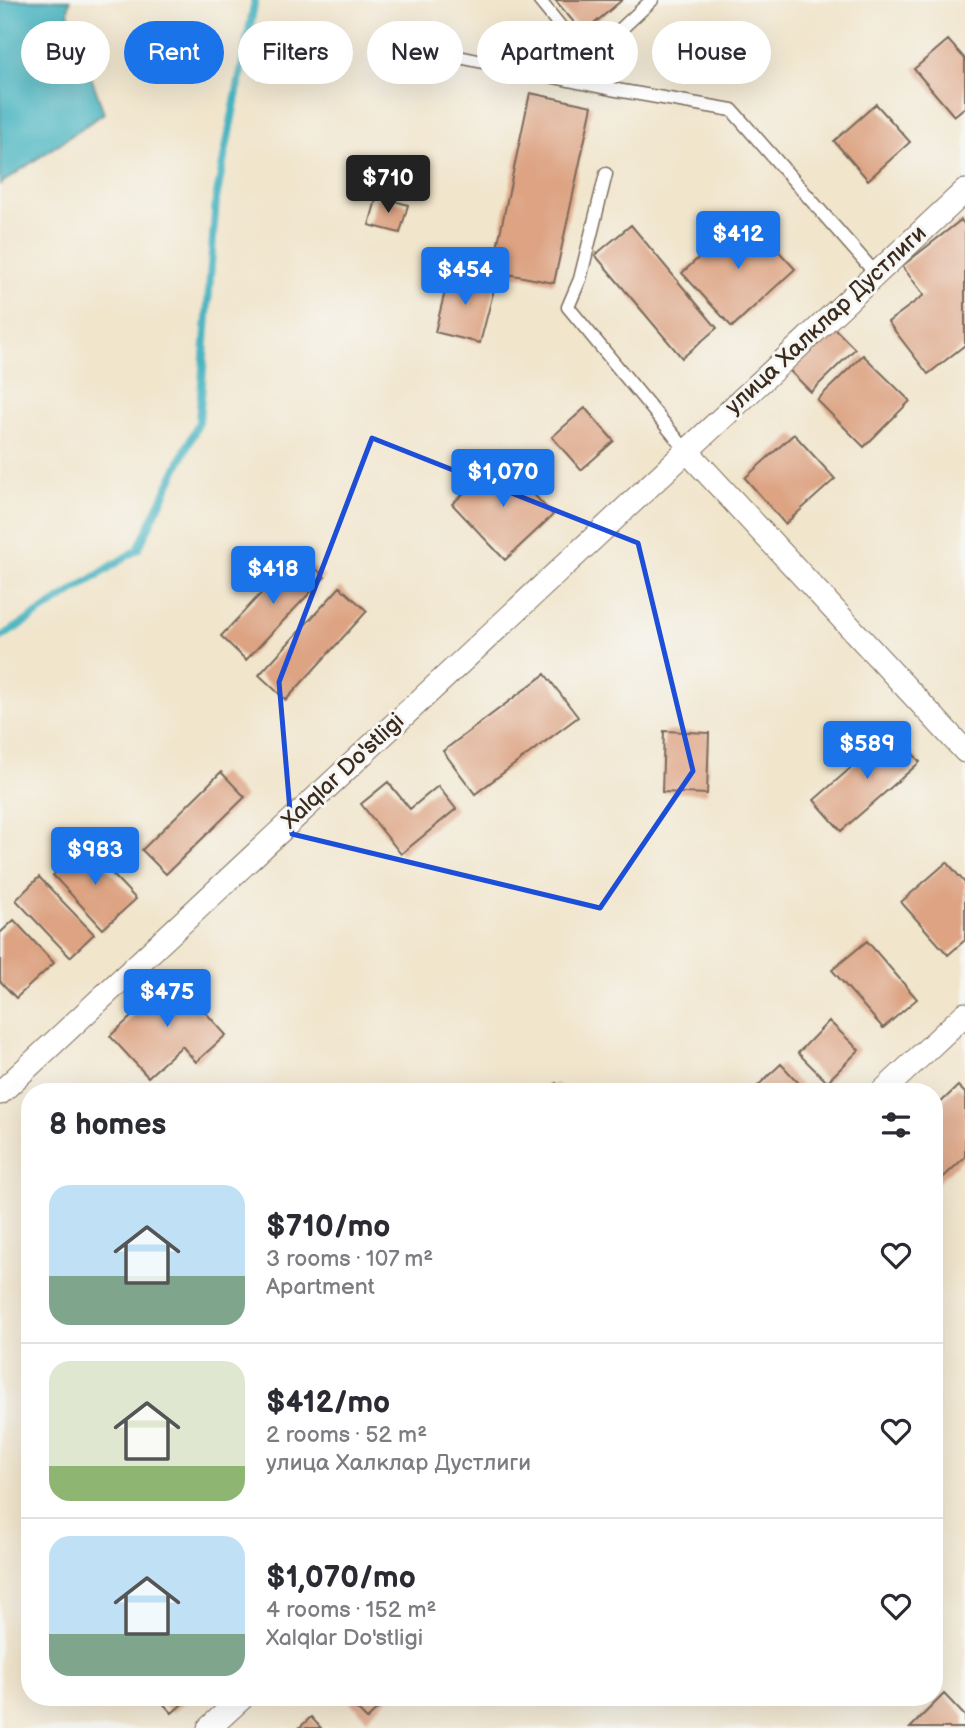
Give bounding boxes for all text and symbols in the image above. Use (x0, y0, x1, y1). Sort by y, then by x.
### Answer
chip: Buy (21, 21, 110, 84)
chip: Rent (124, 21, 224, 84)
chip: Filters (238, 21, 353, 84)
chip: New (367, 21, 463, 84)
chip: Apartment (477, 21, 638, 84)
chip: House (652, 21, 771, 84)
pin: $710 (347, 156, 429, 215)
text: $710 (362, 164, 414, 192)
pin: $412 (697, 212, 779, 271)
street label: улица Халклар Дустлиги (720, 219, 932, 421)
text: $412 (712, 220, 764, 248)
pin: $454 (424, 247, 506, 307)
text: $454 (437, 256, 493, 284)
pin: $1,070 (446, 449, 560, 509)
text: $1,070 (467, 458, 539, 486)
pin: $418 (232, 546, 314, 606)
text: $418 (247, 555, 299, 583)
street label: Xalqlar Do'stligi (275, 707, 410, 835)
pin: $589 (826, 722, 908, 781)
text: $589 (839, 730, 895, 758)
pin: $983 (54, 828, 136, 887)
text: $983 (67, 836, 123, 864)
pin: $475 (126, 970, 208, 1029)
text: $475 (140, 978, 194, 1006)
icon: filters (877, 1106, 915, 1144)
text: 8 homes (49, 1107, 166, 1143)
text: $710/mo (266, 1209, 390, 1245)
icon: home (105, 1213, 189, 1297)
icon: heart (877, 1236, 915, 1274)
text: 3 rooms · 107 m² (266, 1245, 433, 1273)
text: Apartment (266, 1273, 375, 1301)
text: $412/mo (266, 1385, 390, 1421)
icon: home (105, 1389, 189, 1473)
icon: heart (877, 1412, 915, 1450)
text: 2 rooms · 52 m² (266, 1421, 427, 1449)
text: улица Халклар Дустлиги (266, 1449, 531, 1477)
text: $1,070/mo (266, 1560, 416, 1596)
icon: home (105, 1564, 189, 1648)
icon: heart (877, 1587, 915, 1625)
text: 4 rooms · 152 m² (266, 1596, 436, 1624)
text: Xalqlar Do'stligi (266, 1624, 423, 1652)

